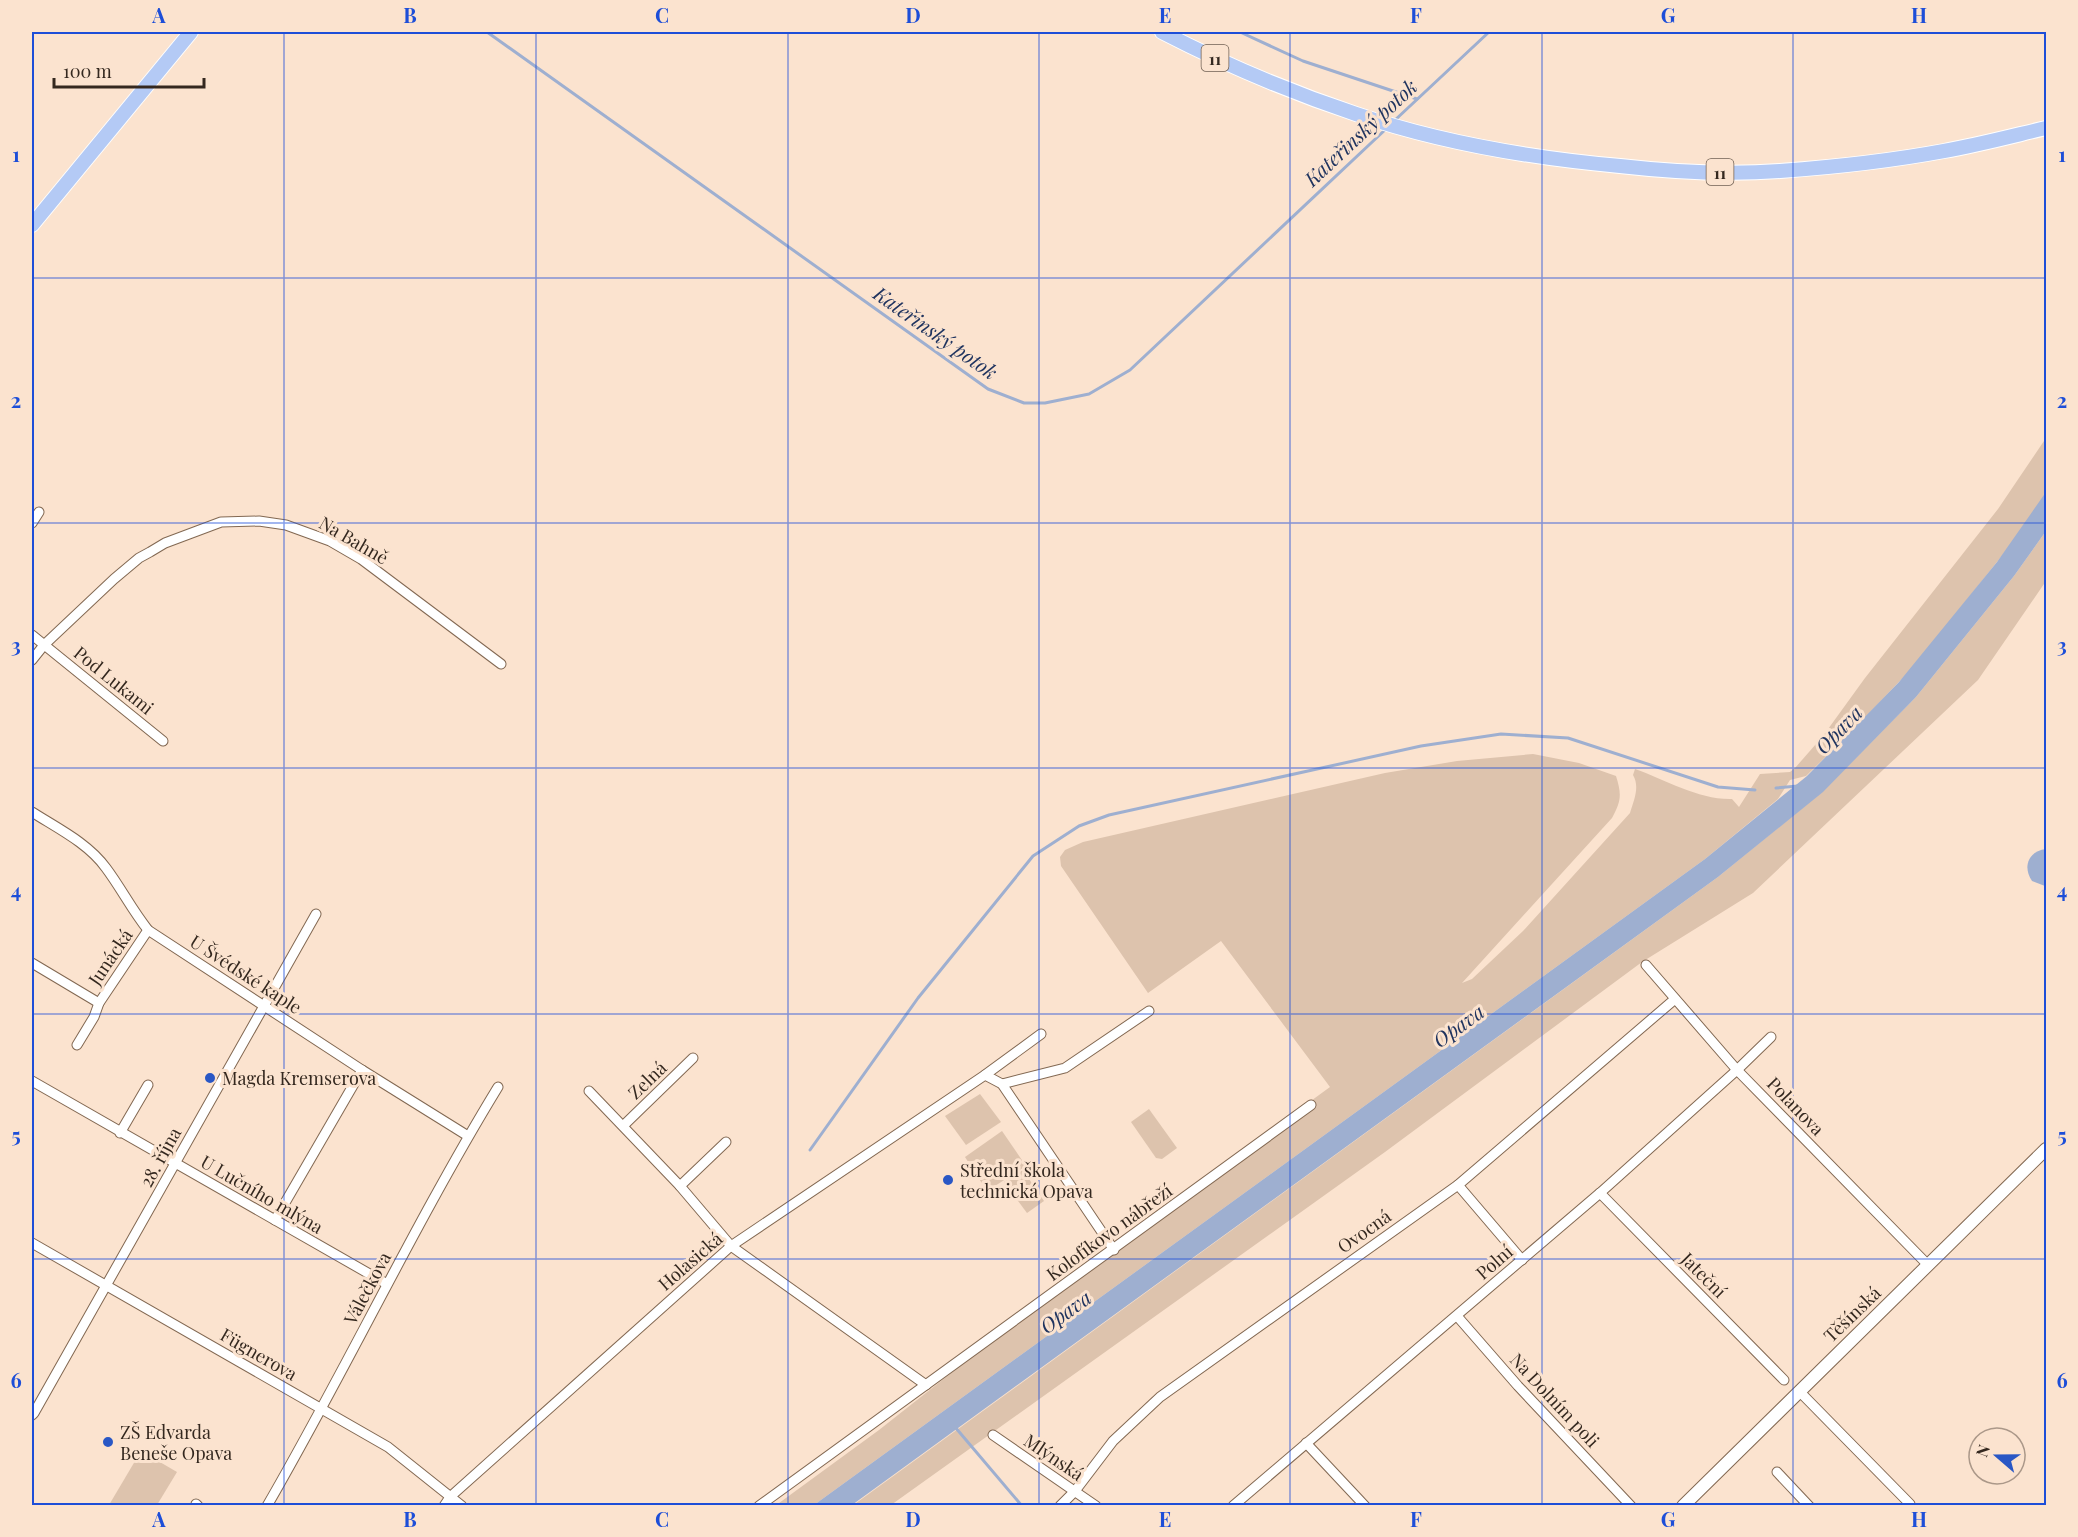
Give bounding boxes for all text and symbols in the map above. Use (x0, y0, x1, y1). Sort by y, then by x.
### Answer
text: A (151, 1, 166, 28)
text: B (403, 1, 417, 28)
text: C (655, 1, 669, 28)
text: D (905, 1, 921, 28)
text: E (1159, 1, 1171, 28)
text: F (1410, 1, 1422, 28)
text: G (1661, 1, 1676, 28)
text: H (1911, 1, 1927, 28)
road number: 11 (1202, 45, 1228, 71)
scale bar (54, 51, 204, 89)
text: 100 m (63, 59, 112, 83)
water label: Kateřinský potok (1297, 73, 1422, 192)
text: 1 (12, 140, 20, 167)
text: 1 (2058, 140, 2066, 167)
road number: 11 (1706, 159, 1734, 185)
water label: Kateřinský potok (868, 279, 1003, 385)
text: 2 (11, 386, 21, 413)
text: 2 (2057, 386, 2067, 413)
street label: Na Bahně (315, 511, 393, 569)
text: 3 (11, 631, 21, 658)
text: 3 (2057, 631, 2067, 658)
street label: Pod Lukami (69, 640, 159, 720)
water label: Opava (1808, 699, 1868, 759)
text: 4 (11, 876, 21, 903)
text: 4 (2057, 876, 2067, 903)
street label: Junácká (82, 924, 138, 991)
street label: U Švédské kaple (186, 929, 306, 1019)
water label: Opava (1427, 997, 1489, 1053)
street label: Zelná (623, 1056, 671, 1104)
place label: Magda Kremserova (222, 1066, 376, 1090)
marker: Magda Kremserova (203, 1071, 217, 1085)
street label: Polanova (1762, 1072, 1830, 1140)
text: 5 (11, 1121, 21, 1148)
text: 5 (2057, 1121, 2067, 1148)
street label: 28. října (134, 1123, 186, 1191)
street label: U Lučního mlýna (196, 1149, 328, 1239)
place label: Střední škola technická Opava (960, 1158, 1093, 1203)
marker: Střední škola technická Opava (941, 1173, 955, 1187)
street label: Kolofíkovo nábřeží (1041, 1178, 1177, 1286)
street label: Ovocná (1332, 1204, 1396, 1258)
street label: Holasická (653, 1226, 727, 1296)
street label: Polní (1471, 1239, 1517, 1285)
street label: Jateční (1675, 1246, 1732, 1303)
street label: Válečkova (337, 1248, 396, 1329)
street label: Těšínská (1818, 1281, 1886, 1347)
water label: Opava (1034, 1283, 1096, 1339)
street label: Fügnerova (216, 1322, 302, 1386)
street label: Na Dolním poli (1505, 1348, 1605, 1452)
text: 6 (10, 1366, 22, 1393)
text: 6 (2056, 1366, 2068, 1393)
place label: ZŠ Edvarda Beneše Opava (120, 1420, 232, 1465)
north arrow (1967, 1426, 2027, 1486)
street label: Mlýnská (1019, 1428, 1089, 1486)
marker: ZŠ Edvarda Beneše Opava (101, 1435, 115, 1449)
text: N (1971, 1441, 1994, 1460)
text: A (151, 1505, 166, 1532)
text: B (403, 1505, 417, 1532)
text: C (655, 1505, 669, 1532)
text: D (905, 1505, 921, 1532)
text: E (1159, 1505, 1171, 1532)
text: F (1410, 1505, 1422, 1532)
text: G (1661, 1505, 1676, 1532)
text: H (1911, 1505, 1927, 1532)

